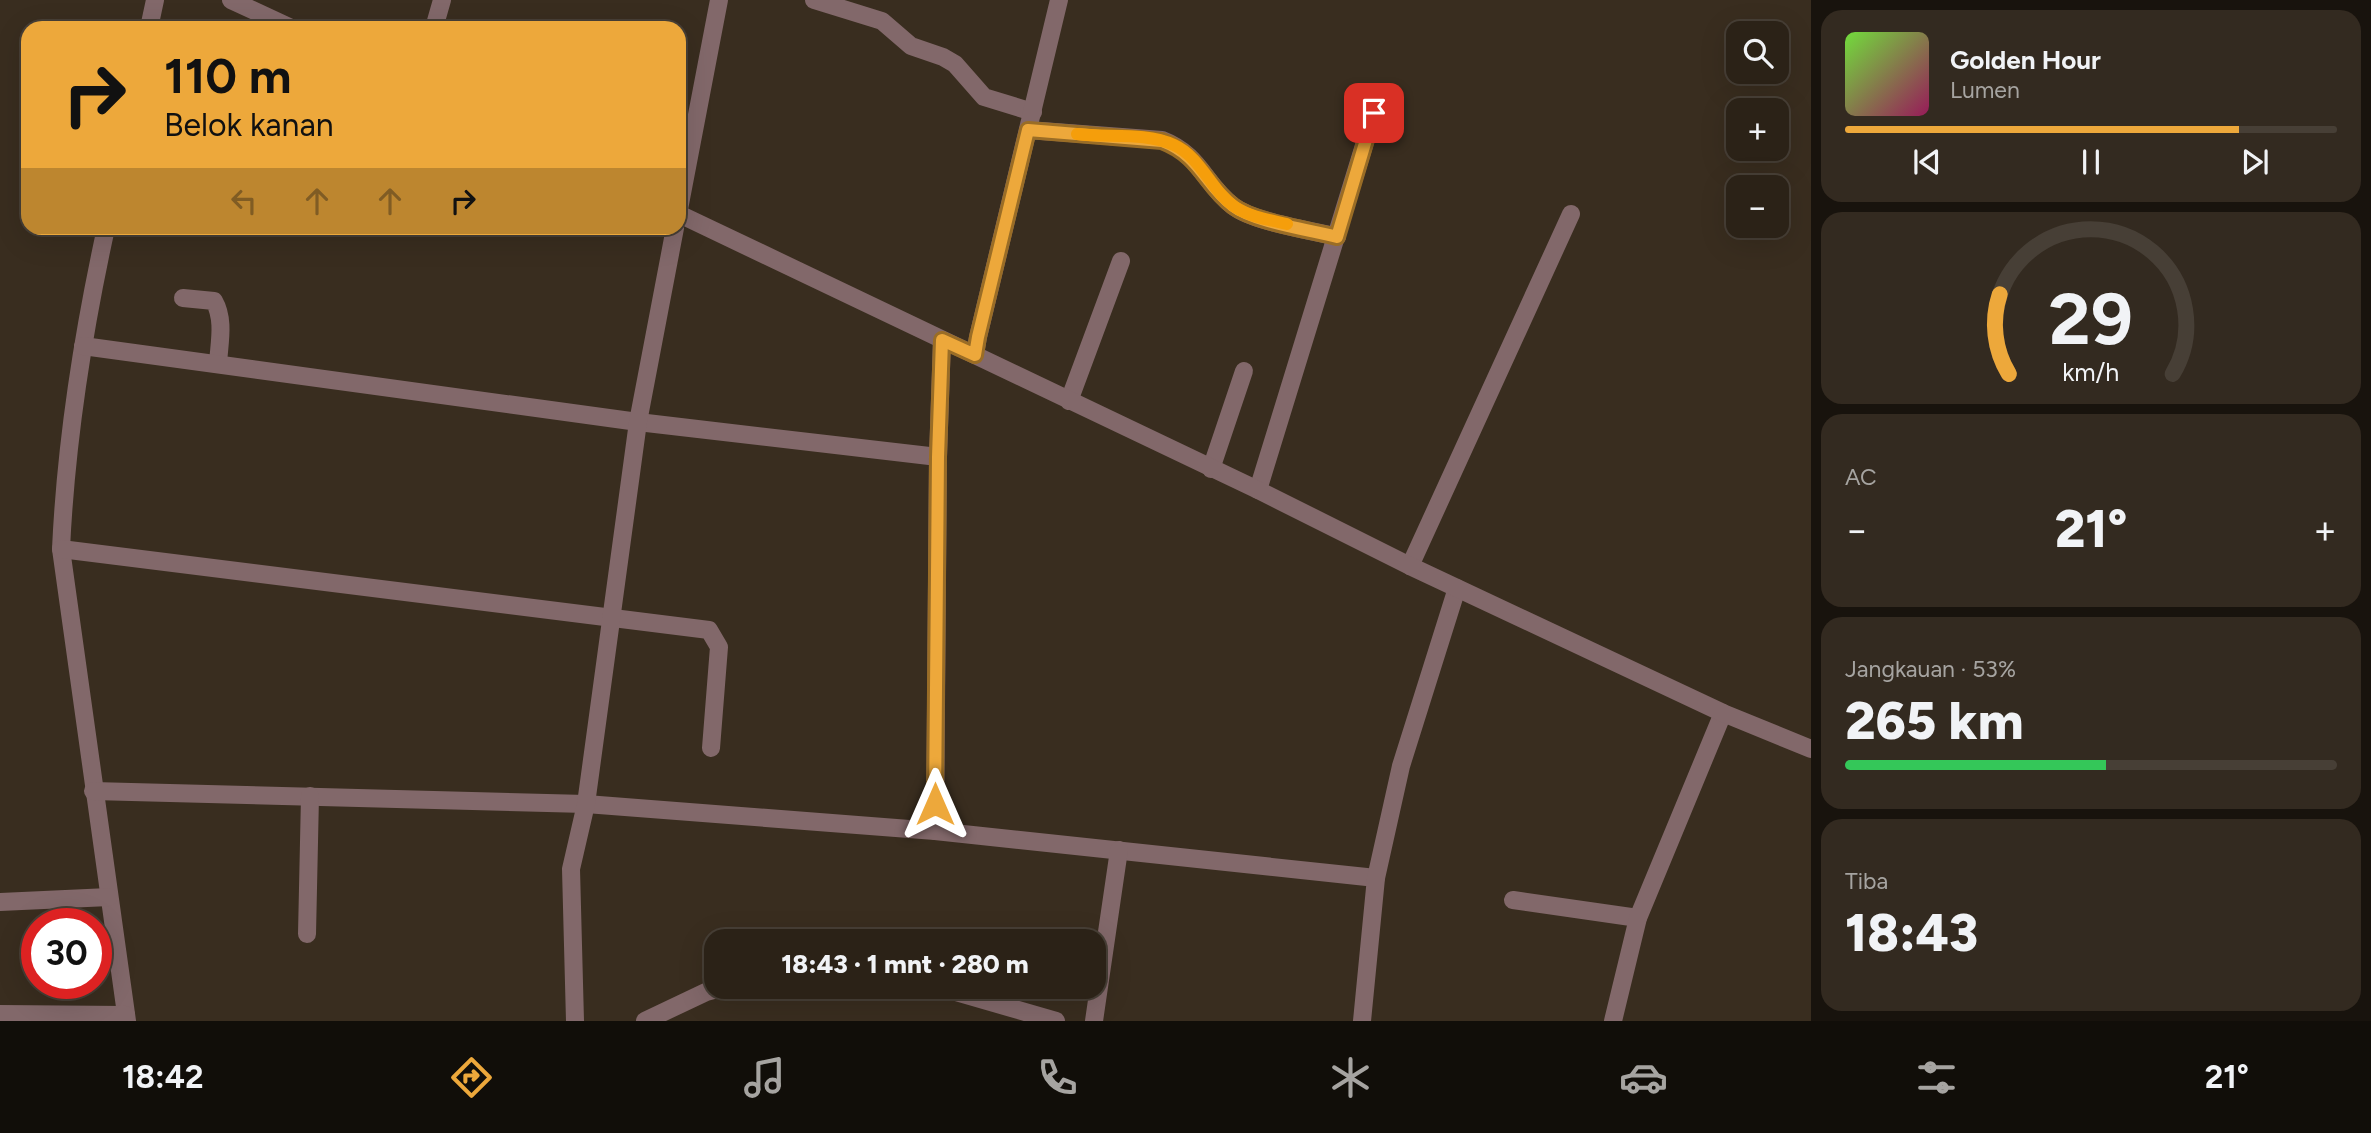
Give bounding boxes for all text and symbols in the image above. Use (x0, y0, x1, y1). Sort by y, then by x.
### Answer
map controls (1726, 21, 1789, 238)
button: search (1726, 21, 1789, 84)
text: Golden Hour (1950, 44, 2101, 76)
text: 110 m (164, 46, 292, 105)
icon: right (49, 49, 140, 140)
text: Lumen (1950, 76, 2020, 104)
pin (1344, 83, 1404, 143)
icon: arrive (1355, 94, 1393, 132)
button: + (1726, 98, 1789, 161)
text: Belok kanan (164, 106, 334, 144)
icon: previous (1908, 143, 1946, 181)
icon: pause (2072, 143, 2110, 181)
icon: next (2236, 143, 2274, 181)
button: − (1726, 175, 1789, 238)
icon: left (225, 182, 263, 220)
icon: ahead (298, 182, 336, 220)
icon: ahead (371, 182, 409, 220)
icon: right (444, 182, 482, 220)
text: 29 (2049, 276, 2133, 363)
text: km/h (2062, 357, 2120, 387)
text: AC (1845, 463, 1877, 491)
text: 21° (2055, 498, 2127, 560)
text: − (1845, 507, 1869, 553)
text: + (2313, 507, 2337, 553)
text: Jangkauan · 53% (1845, 655, 2016, 683)
text: 265 km (1845, 690, 2024, 752)
position arrow (898, 767, 972, 841)
text: Tiba (1845, 867, 1888, 895)
text: 18:43 (1845, 902, 1978, 964)
speed limit sign: 30 (21, 908, 112, 999)
text: 18:43 · 1 mnt · 280 m (781, 948, 1029, 980)
icon: directions (447, 1053, 496, 1102)
icon: music (740, 1053, 789, 1102)
icon: phone (1033, 1053, 1082, 1102)
icon: climate (1326, 1053, 1375, 1102)
icon: car (1619, 1053, 1668, 1102)
icon: filters (1912, 1053, 1961, 1102)
text: 18:42 (122, 1058, 203, 1096)
text: 21° (2205, 1058, 2249, 1096)

